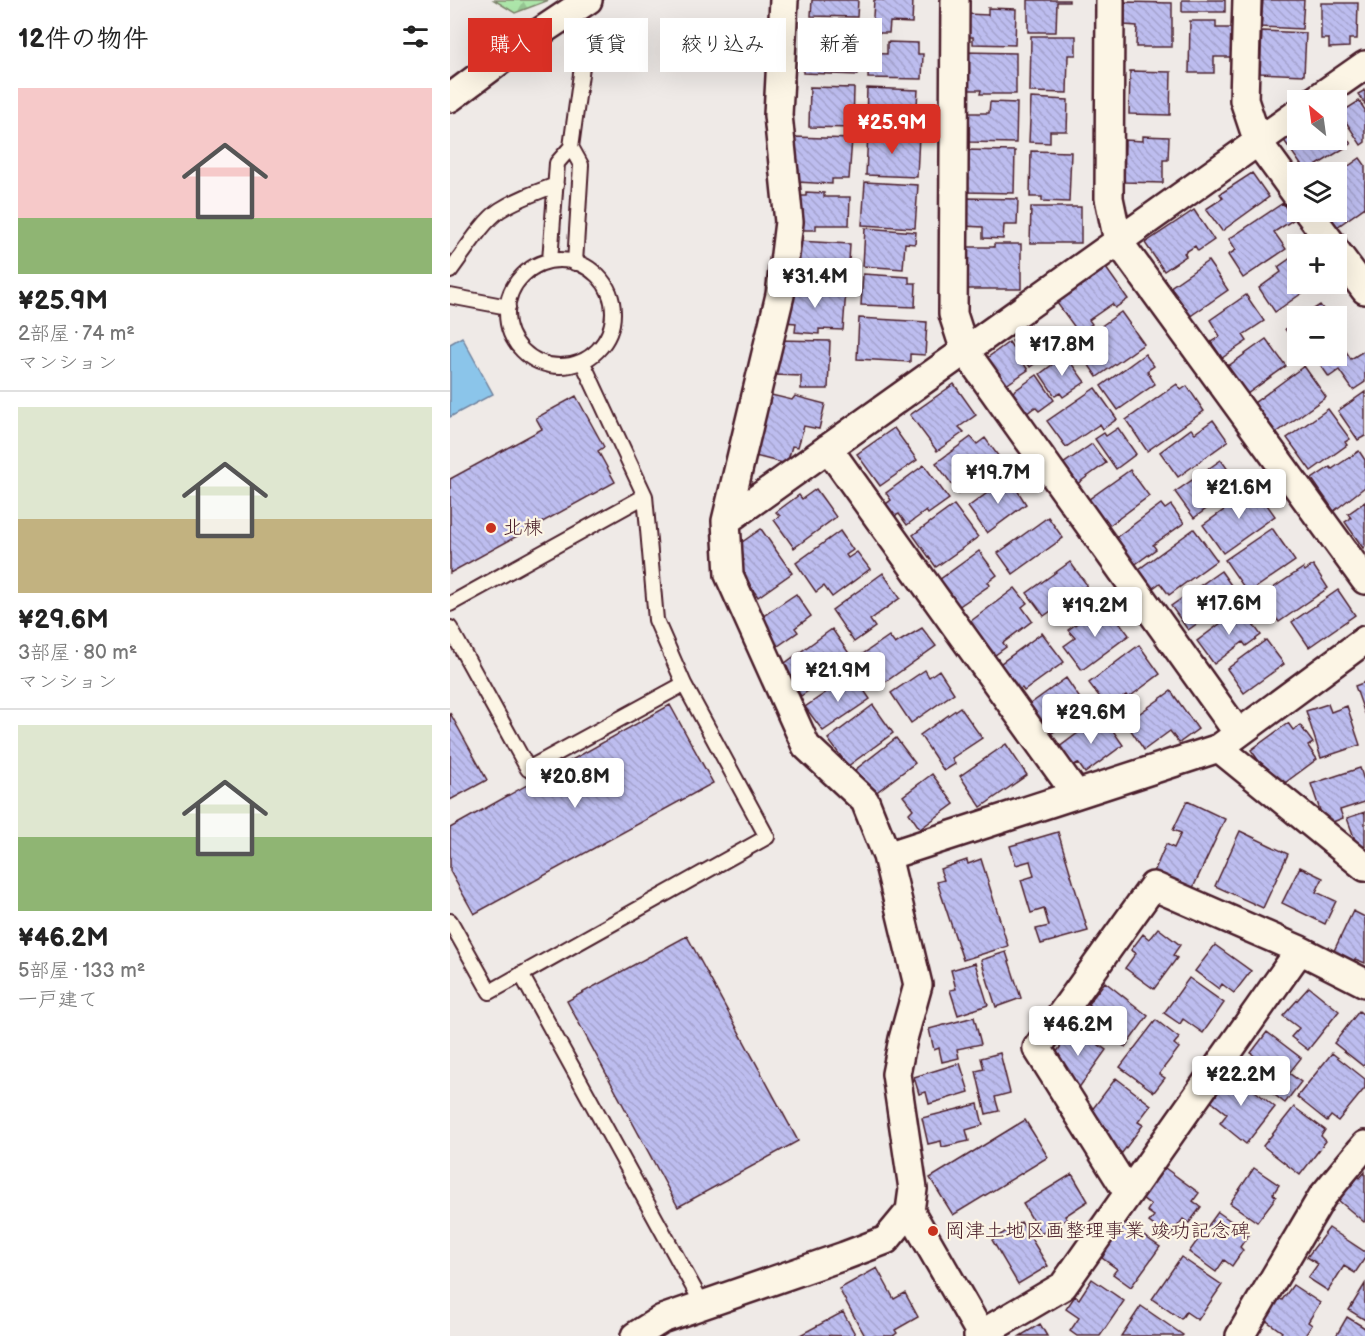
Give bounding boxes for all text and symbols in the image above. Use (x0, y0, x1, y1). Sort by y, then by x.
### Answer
chip: 購入 (468, 18, 552, 72)
chip: 賃貸 (564, 18, 648, 72)
chip: 絞り込み (660, 18, 786, 72)
chip: 新着 (798, 18, 882, 72)
icon: filters (399, 20, 432, 53)
text: 12件の物件 (18, 24, 149, 55)
north arrow (1287, 90, 1347, 150)
map controls (1287, 90, 1347, 366)
pin: ¥25.9M (843, 104, 941, 155)
text: ¥25.9M (857, 111, 927, 135)
icon: home (171, 127, 279, 235)
button: layers (1287, 162, 1347, 222)
button: + (1287, 234, 1347, 294)
pin: ¥31.4M (766, 258, 864, 309)
text: ¥31.4M (782, 265, 848, 289)
text: ¥25.9M (18, 286, 108, 317)
button: − (1287, 306, 1347, 366)
text: 2部屋 · 74 m² (18, 322, 135, 346)
pin: ¥17.8M (1013, 326, 1111, 377)
text: ¥17.8M (1029, 333, 1095, 357)
text: マンション (18, 351, 117, 375)
icon: home (171, 446, 279, 554)
pin: ¥19.7M (949, 454, 1047, 505)
text: ¥19.7M (965, 461, 1031, 485)
pin: ¥21.6M (1190, 469, 1288, 520)
text: ¥21.6M (1206, 476, 1272, 500)
place label: 北棟 (503, 516, 543, 540)
marker: 北棟 (484, 521, 498, 535)
pin: ¥17.6M (1180, 585, 1278, 636)
pin: ¥19.2M (1046, 587, 1144, 638)
text: ¥17.6M (1196, 592, 1262, 616)
text: ¥19.2M (1062, 594, 1128, 618)
text: ¥29.6M (18, 605, 109, 636)
text: 3部屋 · 80 m² (18, 641, 137, 665)
pin: ¥21.9M (789, 652, 887, 703)
text: ¥21.9M (805, 659, 871, 683)
text: マンション (18, 670, 117, 694)
pin: ¥29.6M (1042, 694, 1140, 745)
text: ¥29.6M (1056, 701, 1126, 725)
pin: ¥20.8M (526, 758, 624, 809)
icon: home (171, 764, 279, 872)
text: ¥20.8M (540, 765, 610, 789)
text: ¥46.2M (18, 923, 109, 954)
text: 5部屋 · 133 m² (18, 959, 145, 983)
text: 一戸建て (18, 988, 98, 1012)
pin: ¥46.2M (1029, 1006, 1127, 1057)
text: ¥46.2M (1043, 1013, 1113, 1037)
pin: ¥22.2M (1192, 1056, 1290, 1107)
text: ¥22.2M (1206, 1063, 1276, 1087)
place label: 岡津土地区画整理事業 竣功記念碑 (945, 1219, 1250, 1243)
marker: 岡津土地区画整理事業 竣功記念碑 (926, 1224, 940, 1238)

